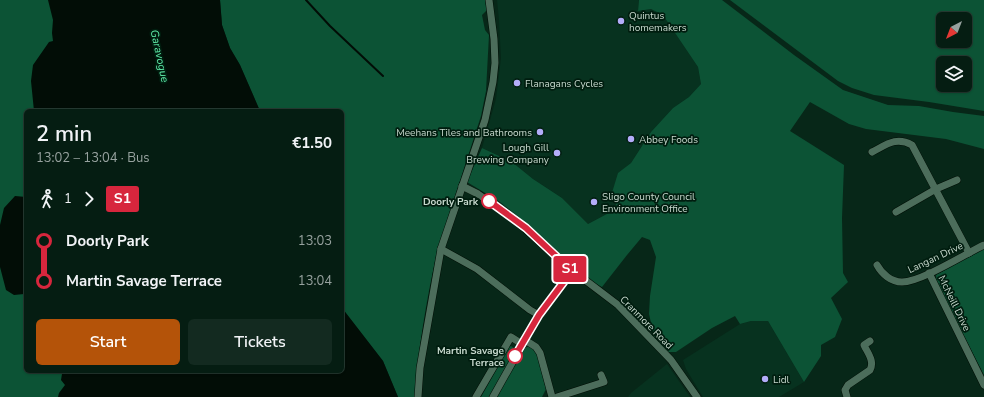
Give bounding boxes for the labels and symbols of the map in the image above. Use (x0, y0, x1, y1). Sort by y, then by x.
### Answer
place label: Quintus homemakers (629, 9, 687, 35)
north arrow (936, 12, 972, 48)
marker: Quintus homemakers (616, 16, 626, 26)
water label: Garavogue (147, 28, 172, 84)
place label: Flanagans Cycles (525, 77, 603, 91)
marker: Flanagans Cycles (512, 78, 522, 88)
place label: Meehans Tiles and Bathrooms (396, 126, 532, 140)
marker: Meehans Tiles and Bathrooms (535, 127, 545, 137)
place label: Abbey Foods (639, 133, 698, 147)
marker: Abbey Foods (626, 134, 636, 144)
place label: Lough Gill Brewing Company (466, 141, 550, 167)
marker: Lough Gill Brewing Company (552, 148, 562, 158)
place label: Sligo County Council Environment Office (602, 190, 695, 216)
marker: Doorly Park (481, 193, 497, 209)
place label: Doorly Park (423, 195, 479, 209)
marker: Sligo County Council Environment Office (589, 197, 599, 207)
street label: Langan Drive (905, 239, 965, 277)
line badge: S1 (552, 256, 588, 282)
street label: McNeill Drive (935, 273, 974, 334)
street label: Cranmore Road (617, 293, 676, 353)
place label: Martin Savage Terrace (437, 344, 505, 370)
marker: Martin Savage Terrace (507, 348, 523, 364)
place label: Lidl (773, 373, 790, 387)
marker: Lidl (760, 374, 770, 384)

